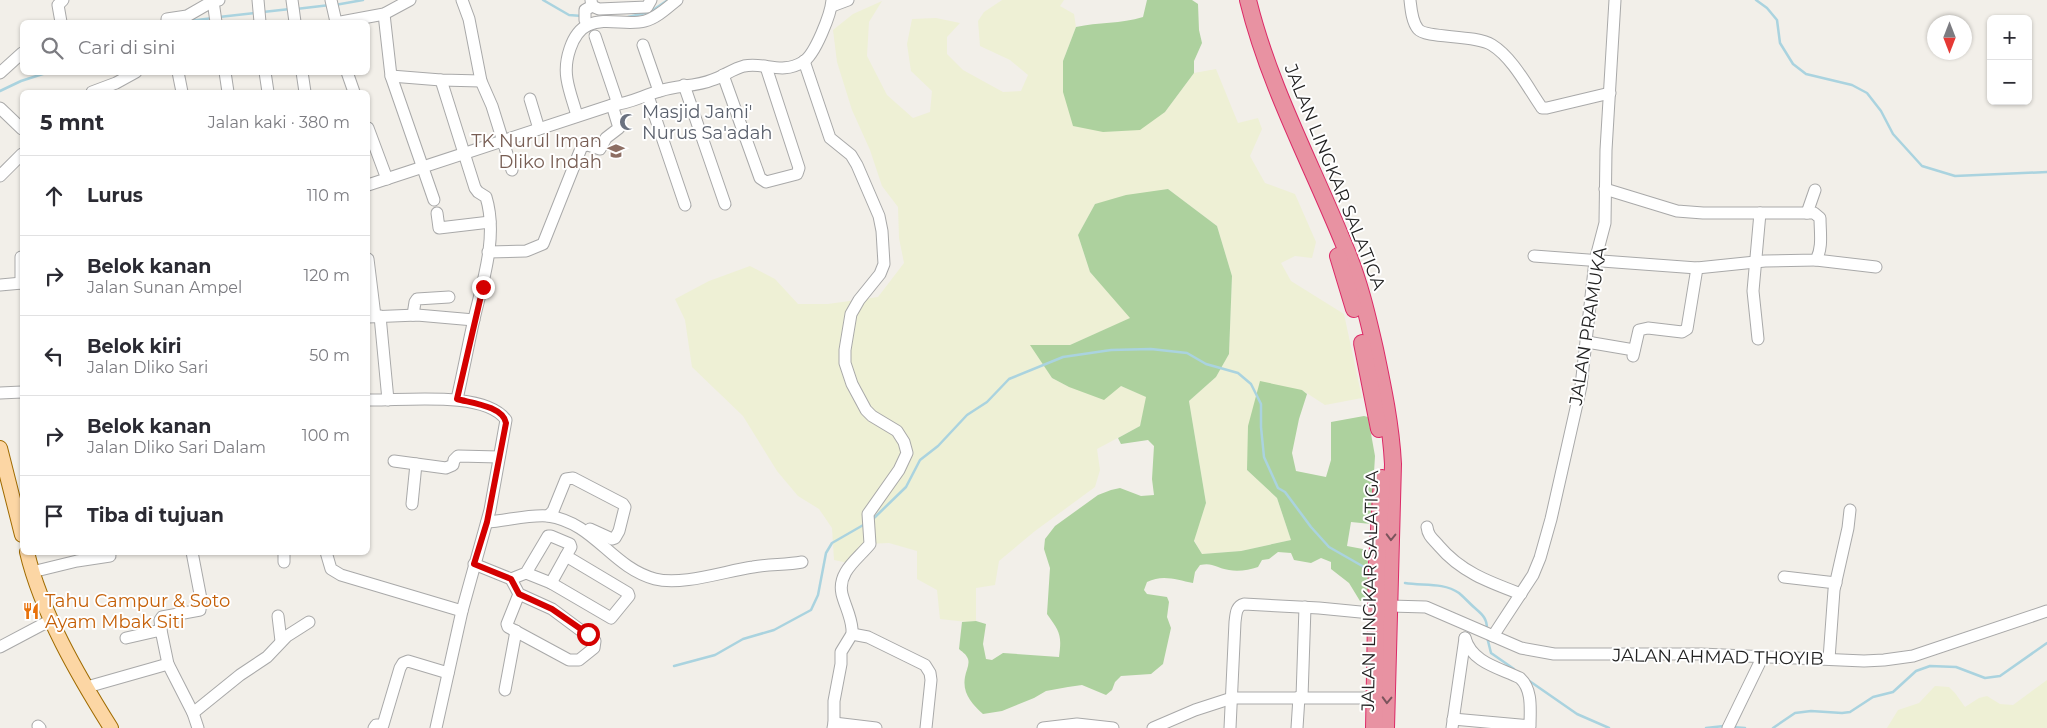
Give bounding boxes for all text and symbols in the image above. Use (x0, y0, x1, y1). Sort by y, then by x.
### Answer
north arrow (1927, 15, 1972, 60)
map controls (1987, 15, 2032, 105)
button: + (1987, 15, 2032, 60)
search box (20, 20, 370, 75)
icon: search (38, 34, 66, 62)
text: Cari di sini (78, 36, 175, 59)
street label: JALAN LINGKAR SALATIGA (1279, 60, 1390, 293)
button: − (1987, 60, 2032, 105)
place label: Masjid Jami' Nurus Sa'adah (642, 101, 772, 144)
text: 5 mnt (40, 110, 104, 135)
mosque icon: Masjid Jami' Nurus Sa'adah (618, 112, 638, 132)
text: Jalan kaki · 380 m (208, 113, 350, 132)
place label: TK Nurul Iman Dliko Indah (471, 130, 602, 173)
school or university icon: TK Nurul Iman Dliko Indah (606, 141, 626, 161)
icon: ahead (40, 182, 68, 210)
text: Lurus (87, 184, 143, 207)
text: 110 m (307, 186, 350, 205)
street label: JALAN PRAMUKA (1564, 245, 1611, 408)
text: Belok kanan (87, 255, 211, 278)
icon: right (40, 262, 68, 290)
text: 120 m (303, 266, 350, 285)
route end (472, 276, 495, 299)
text: Jalan Sunan Ampel (87, 278, 242, 297)
text: Belok kiri (87, 335, 182, 358)
icon: left (40, 342, 68, 370)
text: 50 m (309, 346, 350, 365)
text: Jalan Dliko Sari (87, 358, 208, 377)
text: Belok kanan (87, 415, 211, 438)
icon: right (40, 422, 68, 450)
text: 100 m (302, 426, 350, 445)
text: Jalan Dliko Sari Dalam (87, 438, 266, 457)
street label: JALAN LINGKAR SALATIGA (1357, 470, 1383, 713)
icon: arrive (40, 502, 68, 530)
text: Tiba di tujuan (87, 504, 224, 527)
one-way arrow (1386, 534, 1396, 541)
place label: Tahu Campur & Soto Ayam Mbak Siti (45, 590, 230, 633)
restaurant icon: Tahu Campur & Soto Ayam Mbak Siti (21, 601, 41, 621)
route start (577, 623, 600, 646)
street label: JALAN AHMAD THOYIB (1611, 644, 1824, 670)
one-way arrow (1382, 696, 1392, 704)

